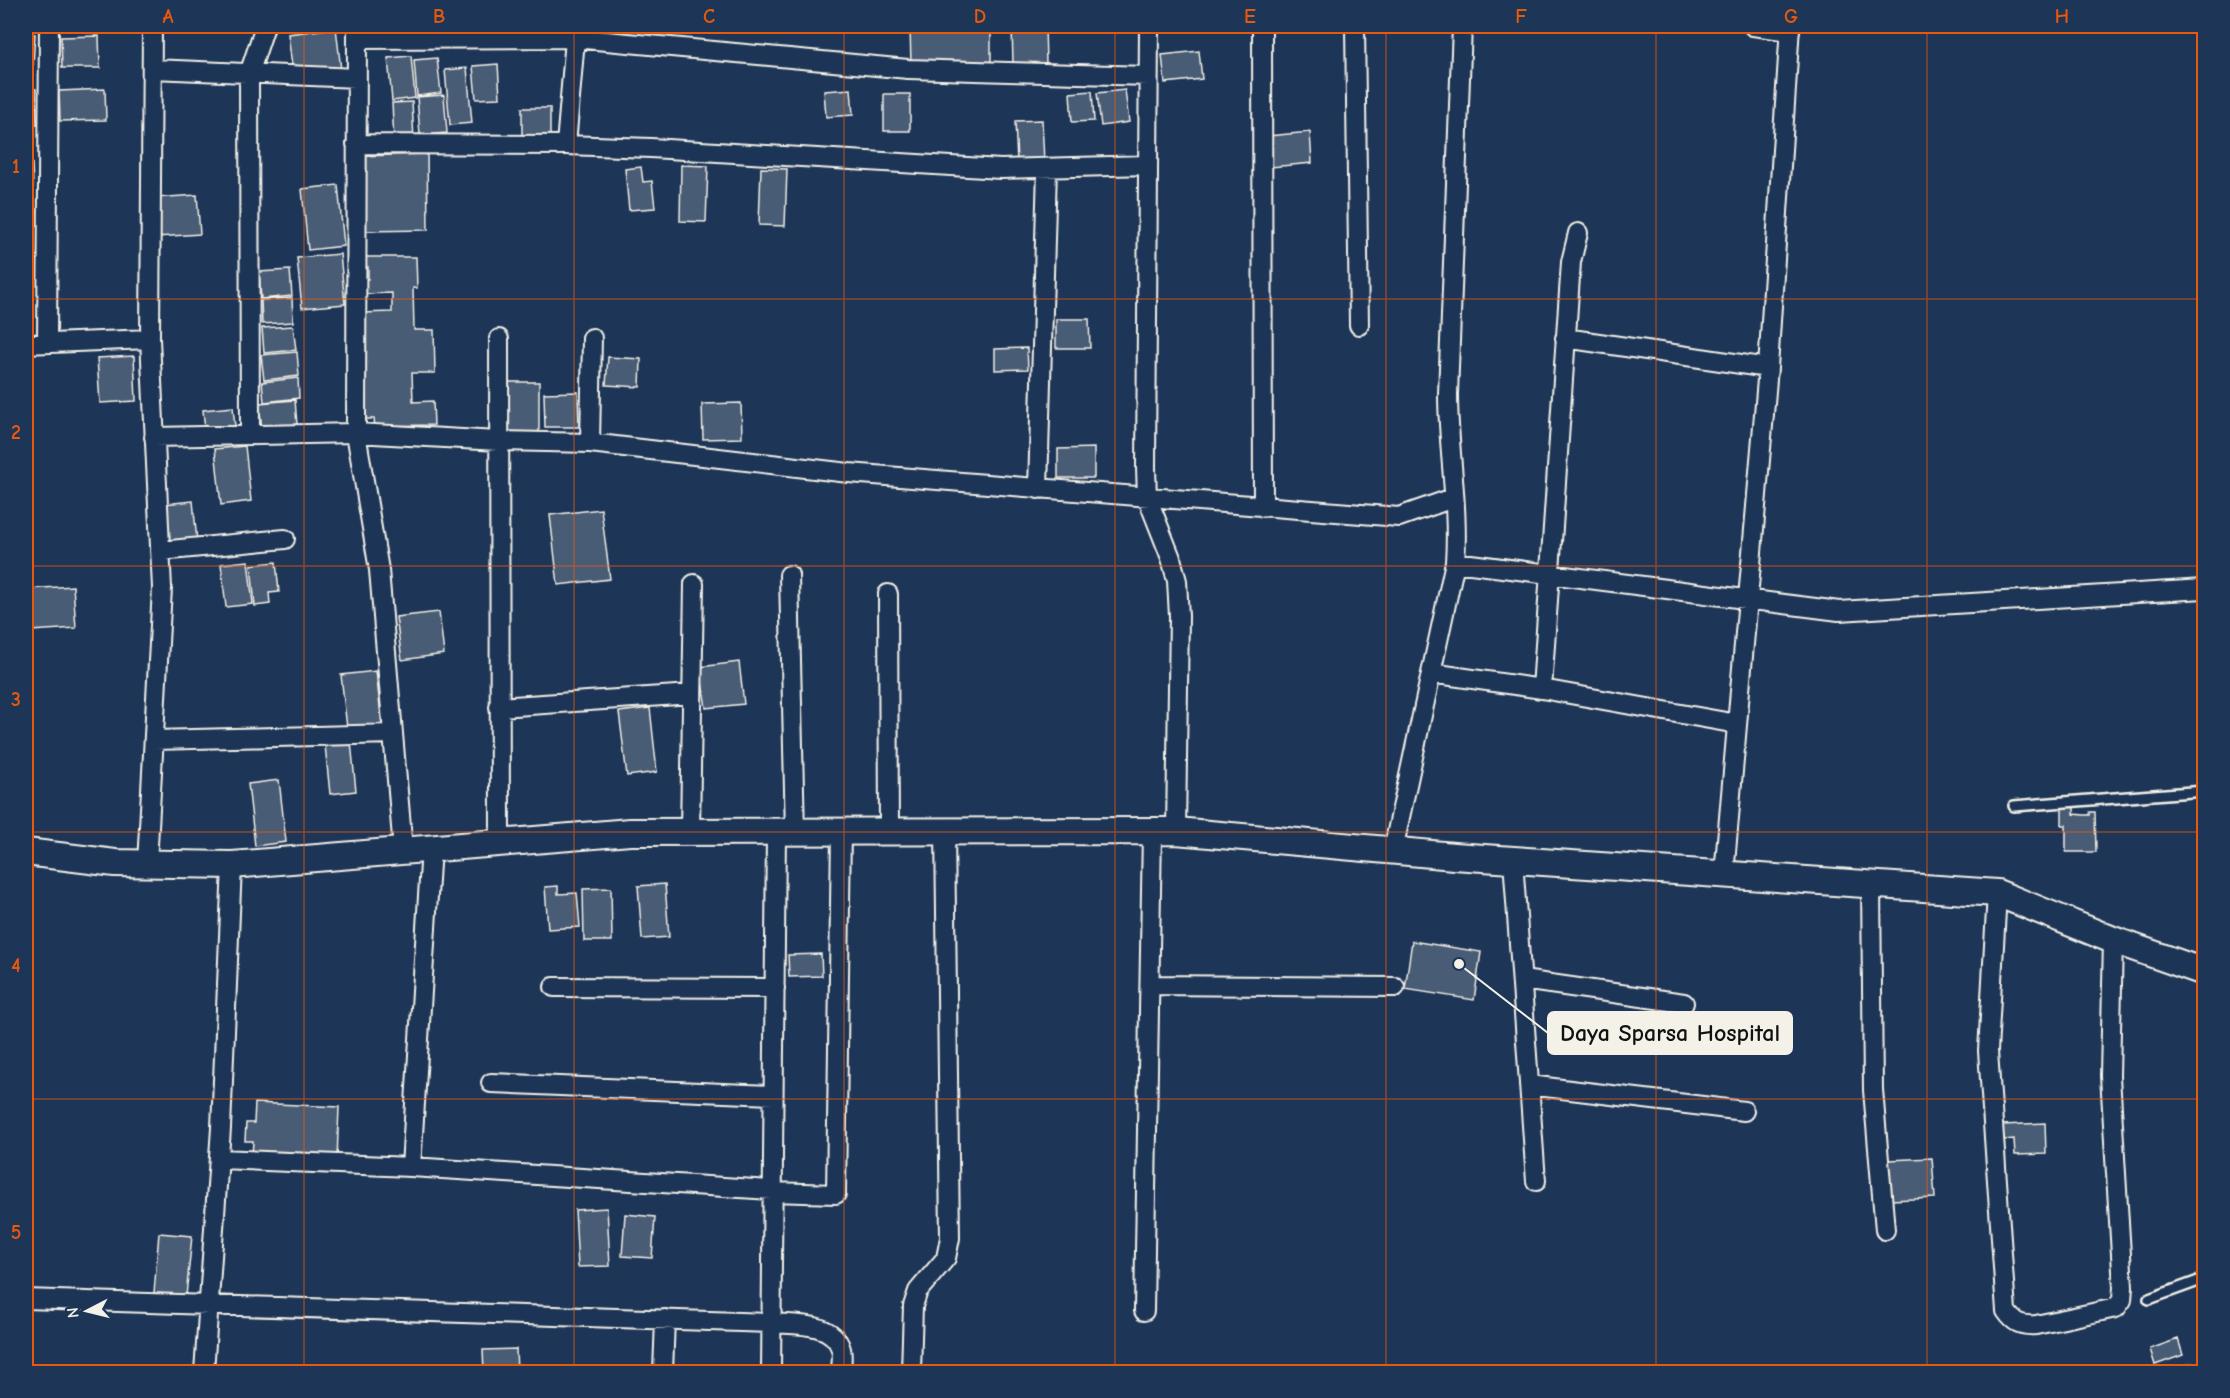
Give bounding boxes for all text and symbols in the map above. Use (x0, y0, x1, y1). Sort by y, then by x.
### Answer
text: A (162, 5, 174, 28)
text: B (433, 5, 445, 28)
text: C (703, 5, 715, 28)
text: D (974, 5, 986, 28)
text: E (1244, 5, 1256, 28)
text: F (1515, 5, 1527, 28)
text: G (1784, 5, 1798, 28)
text: H (2055, 5, 2069, 28)
text: 1 (12, 155, 20, 178)
text: 2 (11, 421, 21, 444)
text: 3 (11, 688, 21, 711)
text: 4 (11, 954, 21, 977)
callout: Daya Sparsa Hospital (1548, 1012, 1792, 1054)
text: Daya Sparsa Hospital (1560, 1019, 1780, 1047)
text: 5 (11, 1221, 21, 1244)
north arrow (57, 1281, 117, 1341)
text: N (64, 1306, 83, 1319)

